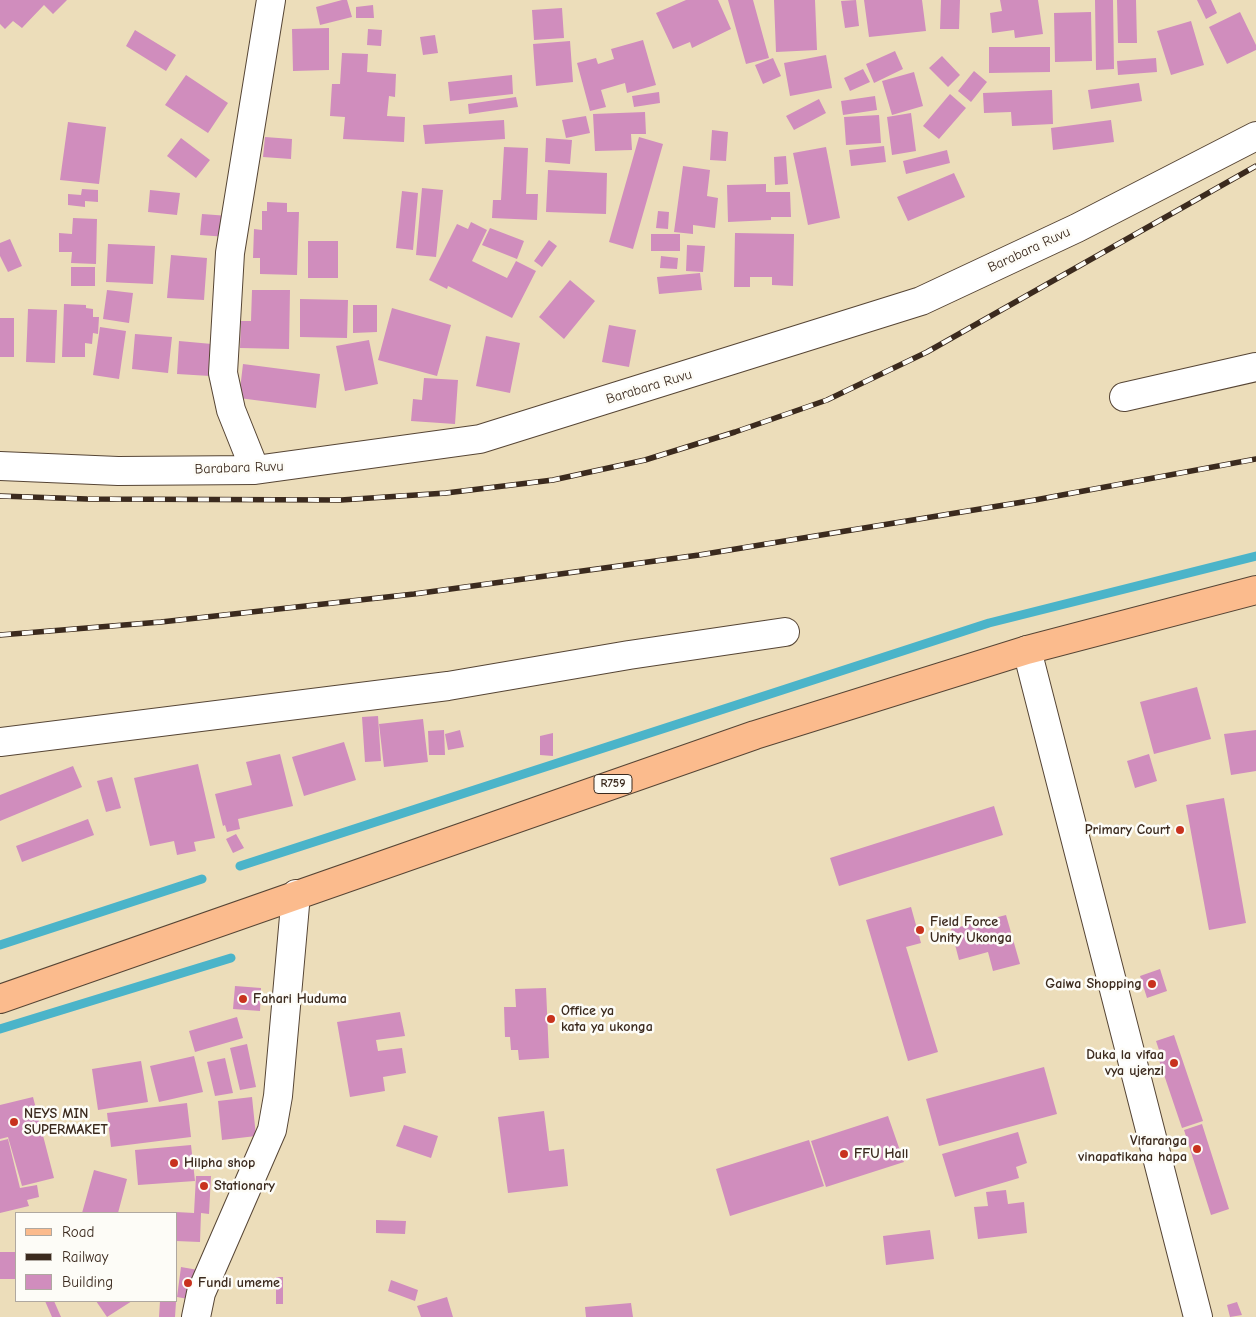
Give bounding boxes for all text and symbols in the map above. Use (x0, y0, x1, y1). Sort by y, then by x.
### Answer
street label: Barabara Ruvu (985, 224, 1073, 276)
street label: Barabara Ruvu (604, 366, 694, 408)
street label: Barabara Ruvu (194, 458, 284, 478)
road number: R759 (594, 774, 632, 794)
place label: Primary Court (1085, 822, 1170, 838)
marker: Primary Court (1174, 824, 1186, 836)
place label: Field Force Unity Ukonga (930, 914, 1012, 946)
marker: Field Force Unity Ukonga (914, 924, 926, 936)
place label: Gaiwa Shopping (1045, 976, 1142, 992)
marker: Gaiwa Shopping (1146, 978, 1158, 990)
place label: Fahari Huduma (253, 991, 347, 1007)
marker: Fahari Huduma (237, 993, 249, 1005)
place label: Office ya kata ya ukonga (561, 1003, 653, 1036)
marker: Office ya kata ya ukonga (545, 1013, 557, 1025)
place label: Duka la vifaa vya ujenzi (1086, 1047, 1164, 1080)
marker: Duka la vifaa vya ujenzi (1168, 1057, 1180, 1069)
place label: NEYS MIN SUPERMAKET (24, 1106, 108, 1138)
marker: NEYS MIN SUPERMAKET (8, 1116, 20, 1128)
place label: Vifaranga vinapatikana hapa (1078, 1133, 1187, 1166)
marker: Vifaranga vinapatikana hapa (1191, 1143, 1203, 1155)
place label: FFU Hall (854, 1146, 908, 1162)
marker: FFU Hall (838, 1148, 850, 1160)
place label: Hilpha shop (184, 1155, 255, 1171)
marker: Hilpha shop (168, 1157, 180, 1169)
place label: Stationary (214, 1178, 275, 1194)
marker: Stationary (198, 1180, 210, 1192)
legend (15, 1212, 178, 1302)
text: Road (62, 1223, 94, 1241)
text: Railway (62, 1248, 108, 1266)
text: Building (62, 1273, 113, 1291)
place label: Fundi umeme (198, 1275, 280, 1291)
marker: Fundi umeme (182, 1277, 194, 1289)

